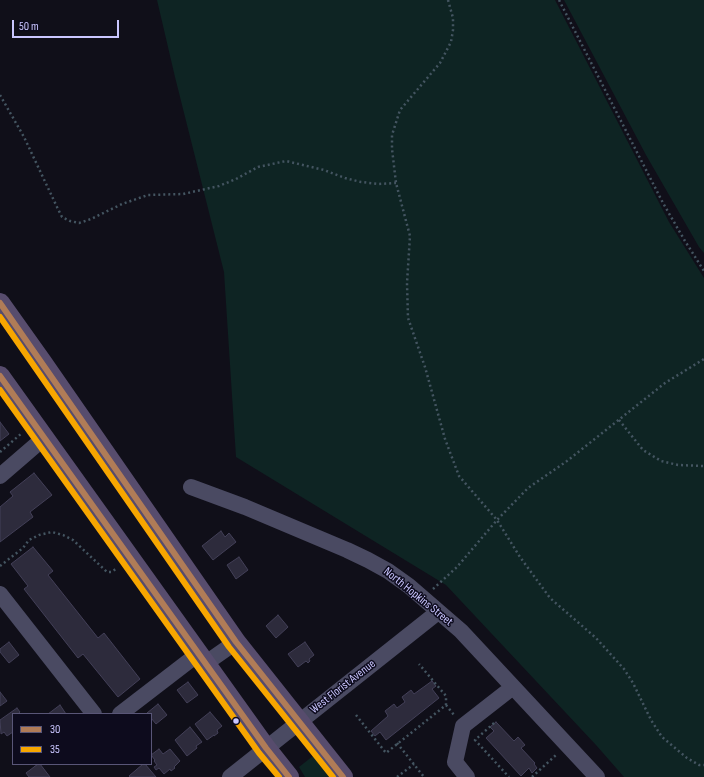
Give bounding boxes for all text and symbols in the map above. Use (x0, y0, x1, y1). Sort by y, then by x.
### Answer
scale bar (14, 12, 121, 38)
text: 50 m (19, 19, 39, 34)
street label: North Hopkins Street (380, 565, 456, 629)
street label: West Florist Avenue (307, 657, 379, 717)
legend (12, 713, 152, 765)
unlabelled marker (231, 716, 241, 726)
text: 30 (50, 722, 60, 737)
text: 35 (50, 742, 60, 757)

